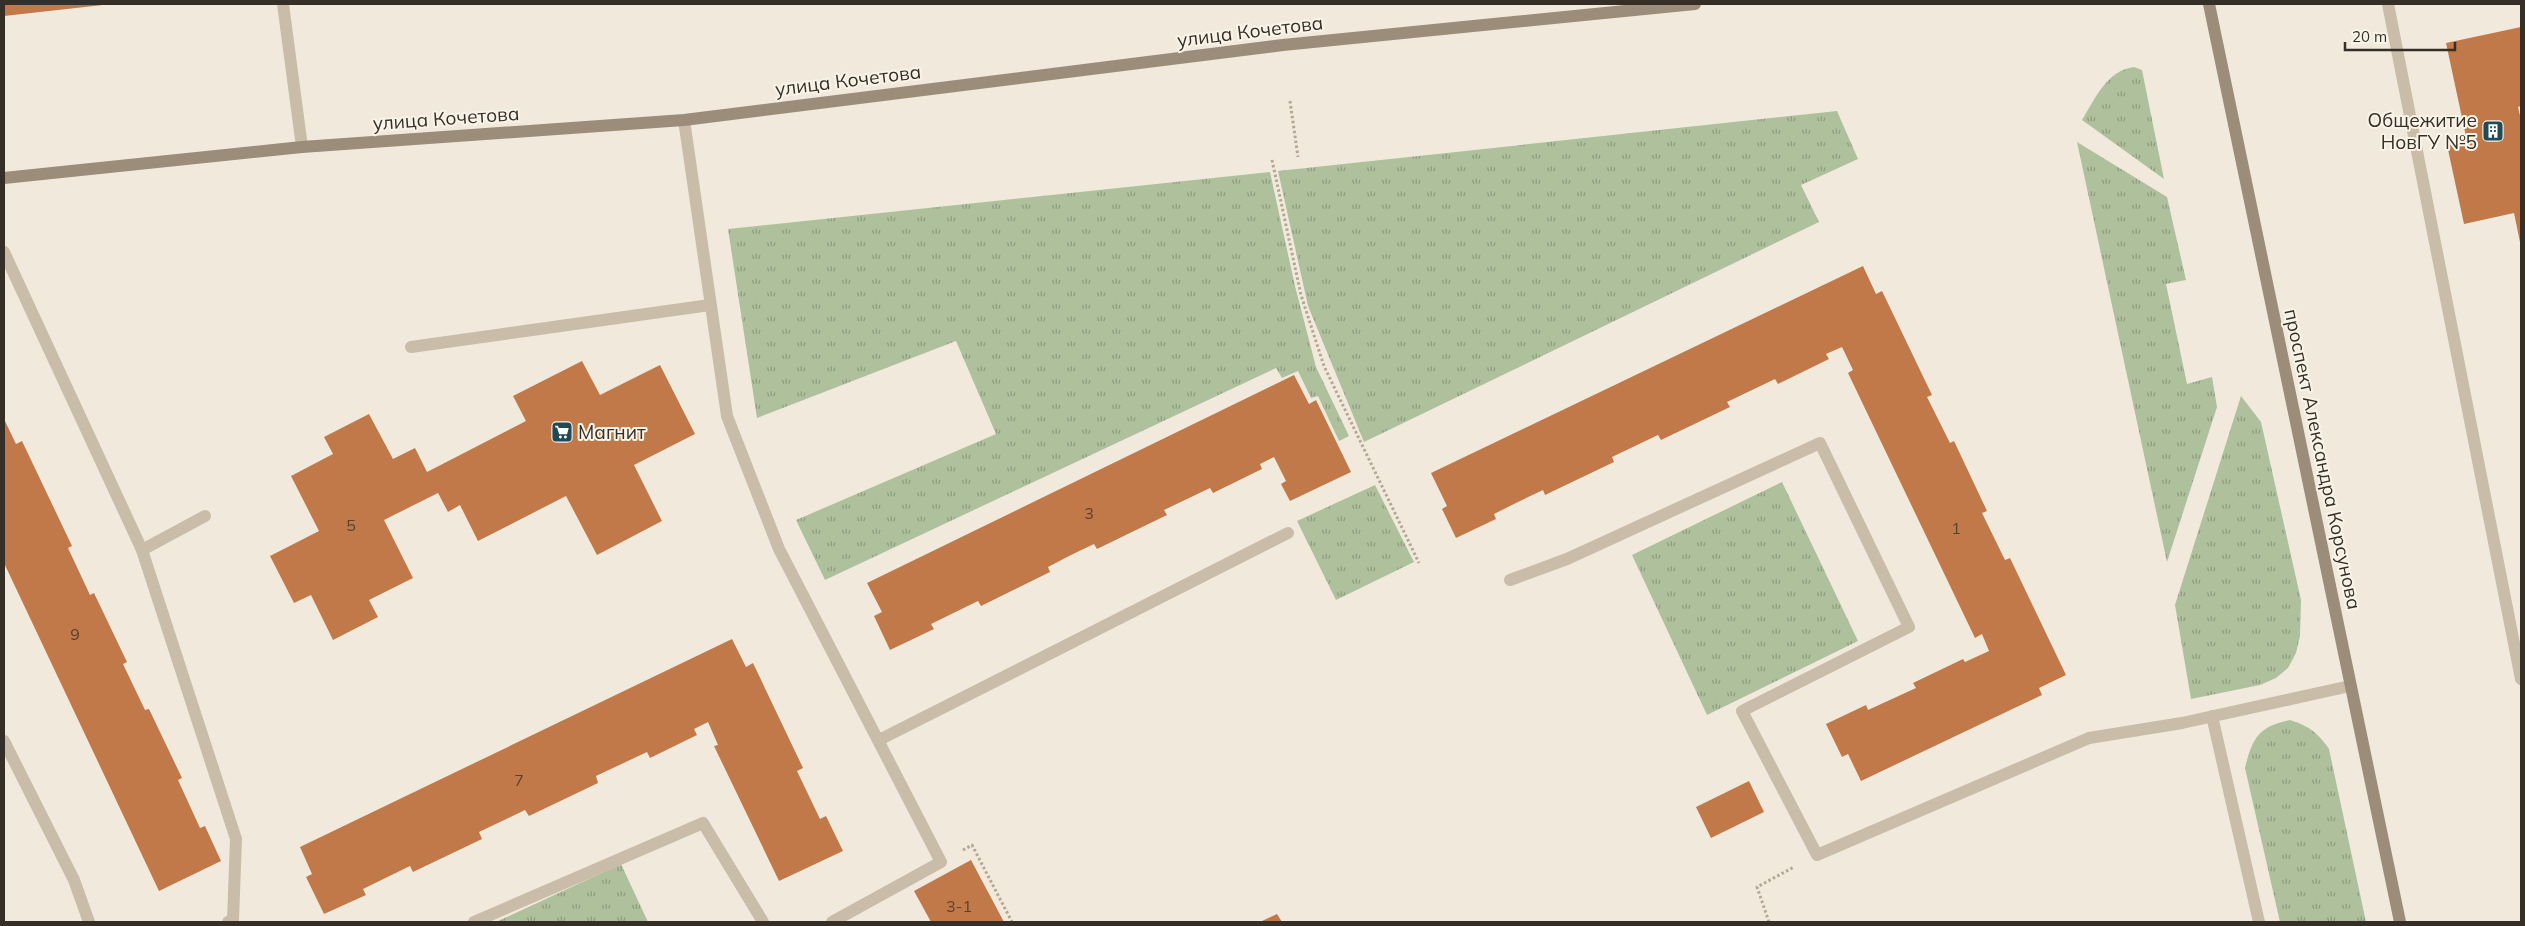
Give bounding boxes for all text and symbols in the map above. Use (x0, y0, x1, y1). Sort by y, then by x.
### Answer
street label: улица Кочетова (1176, 10, 1324, 52)
scale bar (2345, 20, 2455, 52)
text: 20 m (2352, 27, 2387, 46)
street label: улица Кочетова (774, 59, 922, 101)
street label: улица Кочетова (372, 101, 520, 135)
place label: Общежитие НовГУ №5 (2368, 108, 2477, 154)
building icon: Общежитие НовГУ №5 (2481, 119, 2505, 143)
street label: проспект Александра Корсунова (2279, 306, 2367, 612)
supermarket icon: Магнит (550, 420, 574, 444)
place label: Магнит (578, 420, 646, 444)
house number: 3 (1084, 503, 1094, 523)
house number: 5 (346, 515, 356, 535)
house number: 1 (1951, 518, 1961, 538)
house number: 9 (70, 624, 80, 644)
house number: 7 (514, 770, 524, 790)
house number: 3-1 (946, 896, 972, 916)

